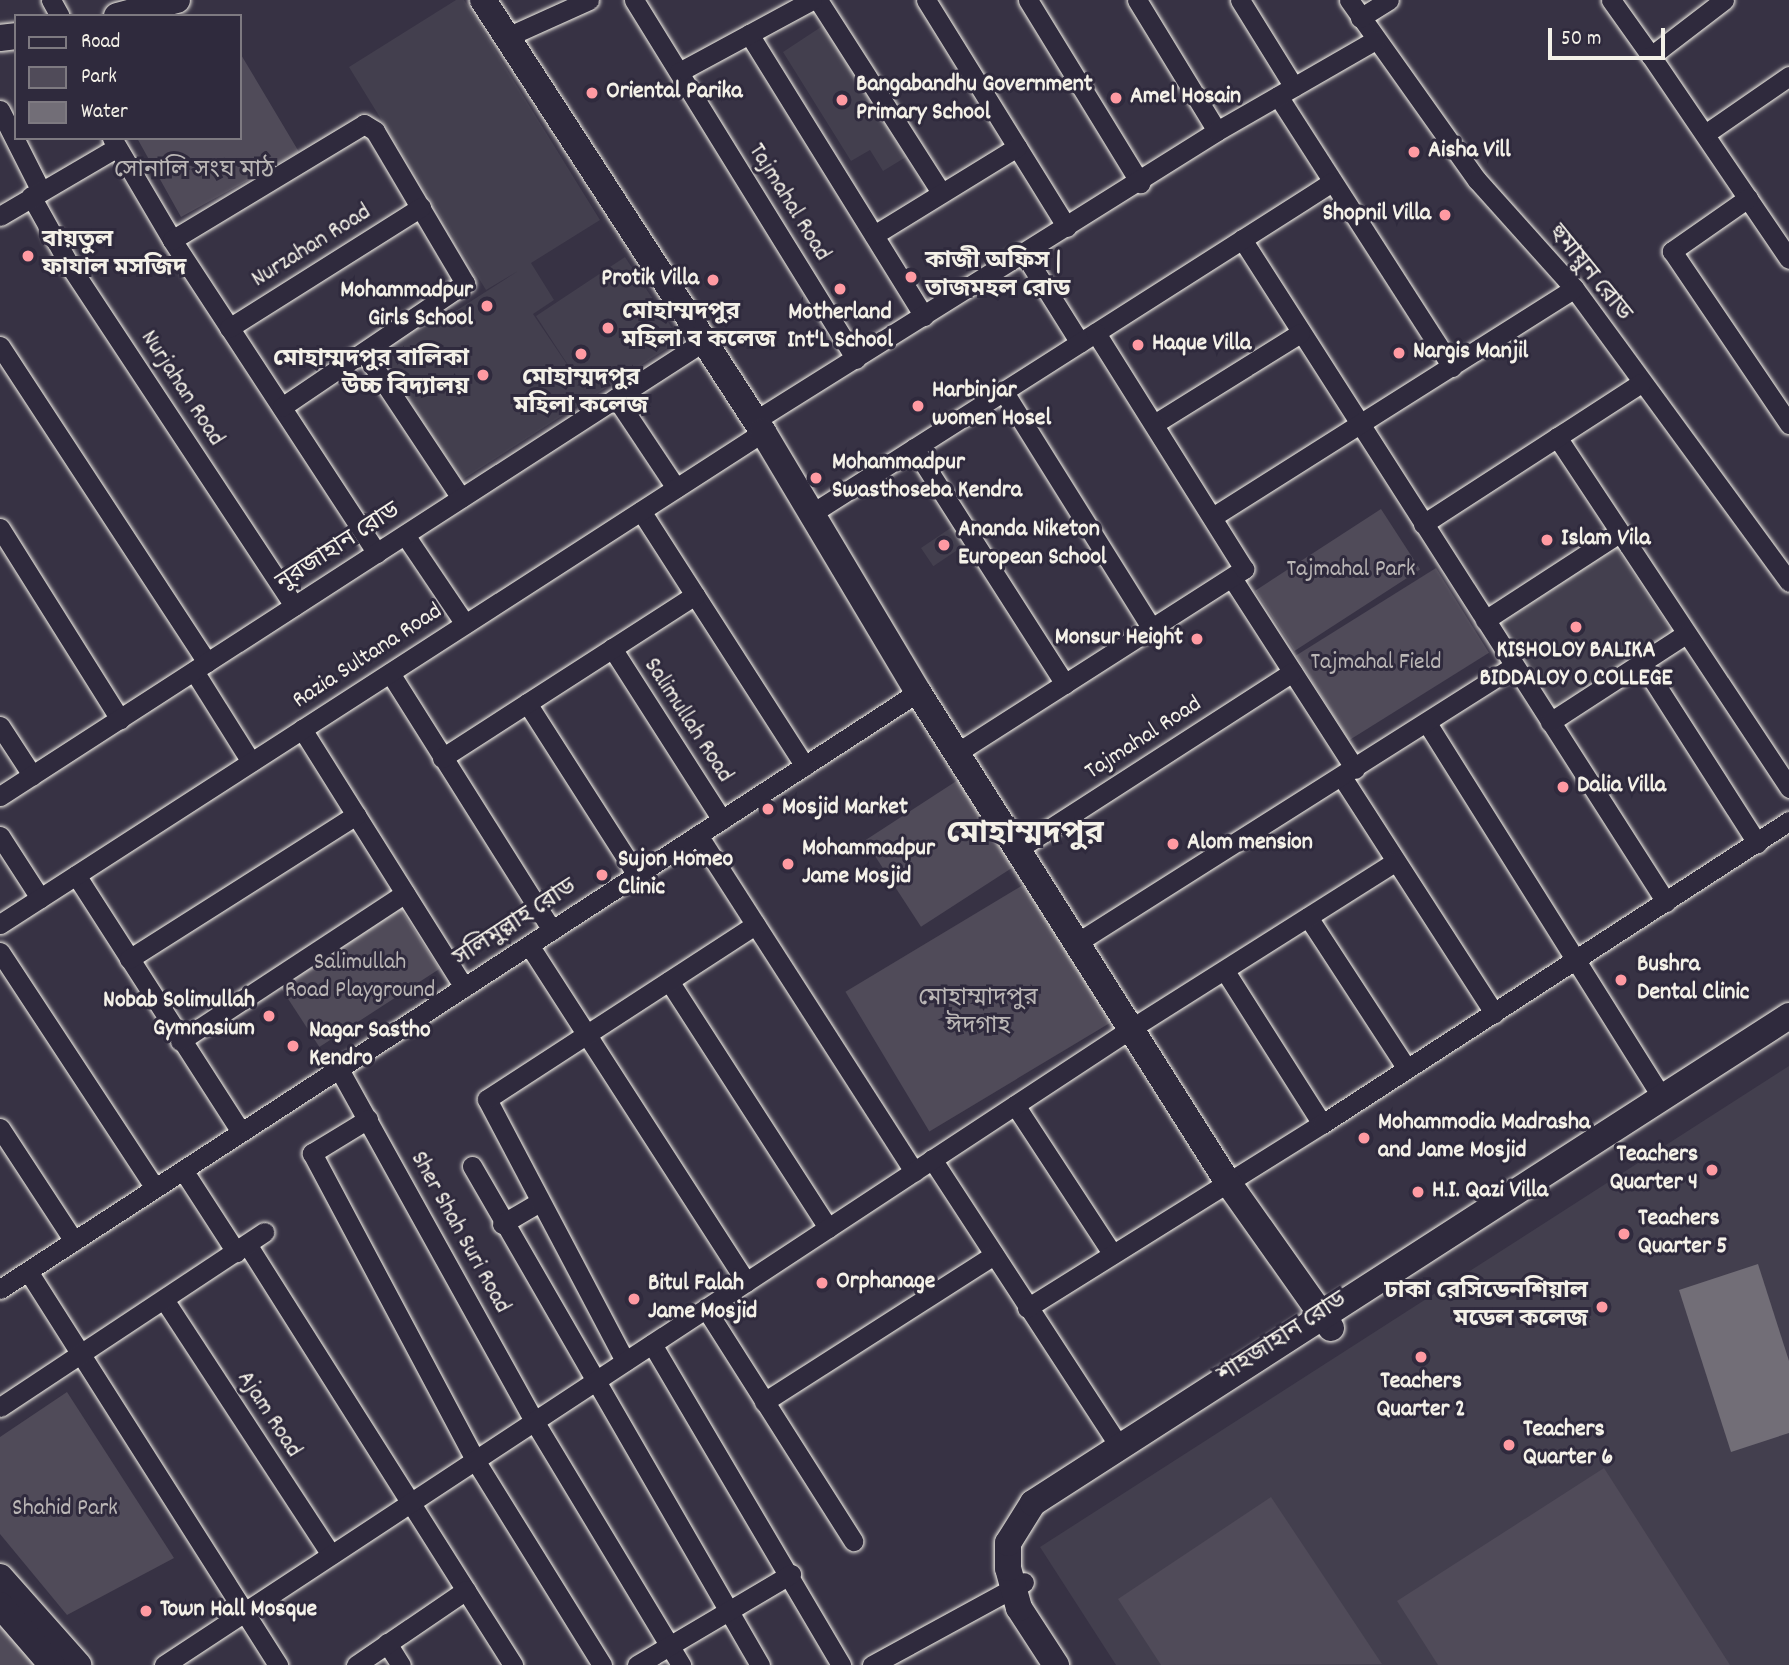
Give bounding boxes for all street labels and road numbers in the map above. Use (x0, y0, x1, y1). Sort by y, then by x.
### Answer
street label: Tajmahal Road (740, 139, 836, 267)
street label: Nurzahan Road (247, 199, 377, 295)
street label: হুমায়ুন রোড (1541, 220, 1637, 328)
street label: Nurjahan Road (133, 326, 229, 452)
street label: নুরজাহান রোড (272, 497, 406, 599)
street label: Razia Sultana Road (288, 598, 448, 716)
street label: Salimullah Road (636, 653, 738, 789)
street label: Tajmahal Road (1080, 691, 1208, 787)
street label: সলিমুল্লাহ রোড (449, 874, 583, 974)
street label: Sher Shah Suri Road (403, 1147, 515, 1319)
street label: শাহজাহান রোড (1213, 1287, 1353, 1391)
street label: Ajam Road (229, 1366, 307, 1464)

